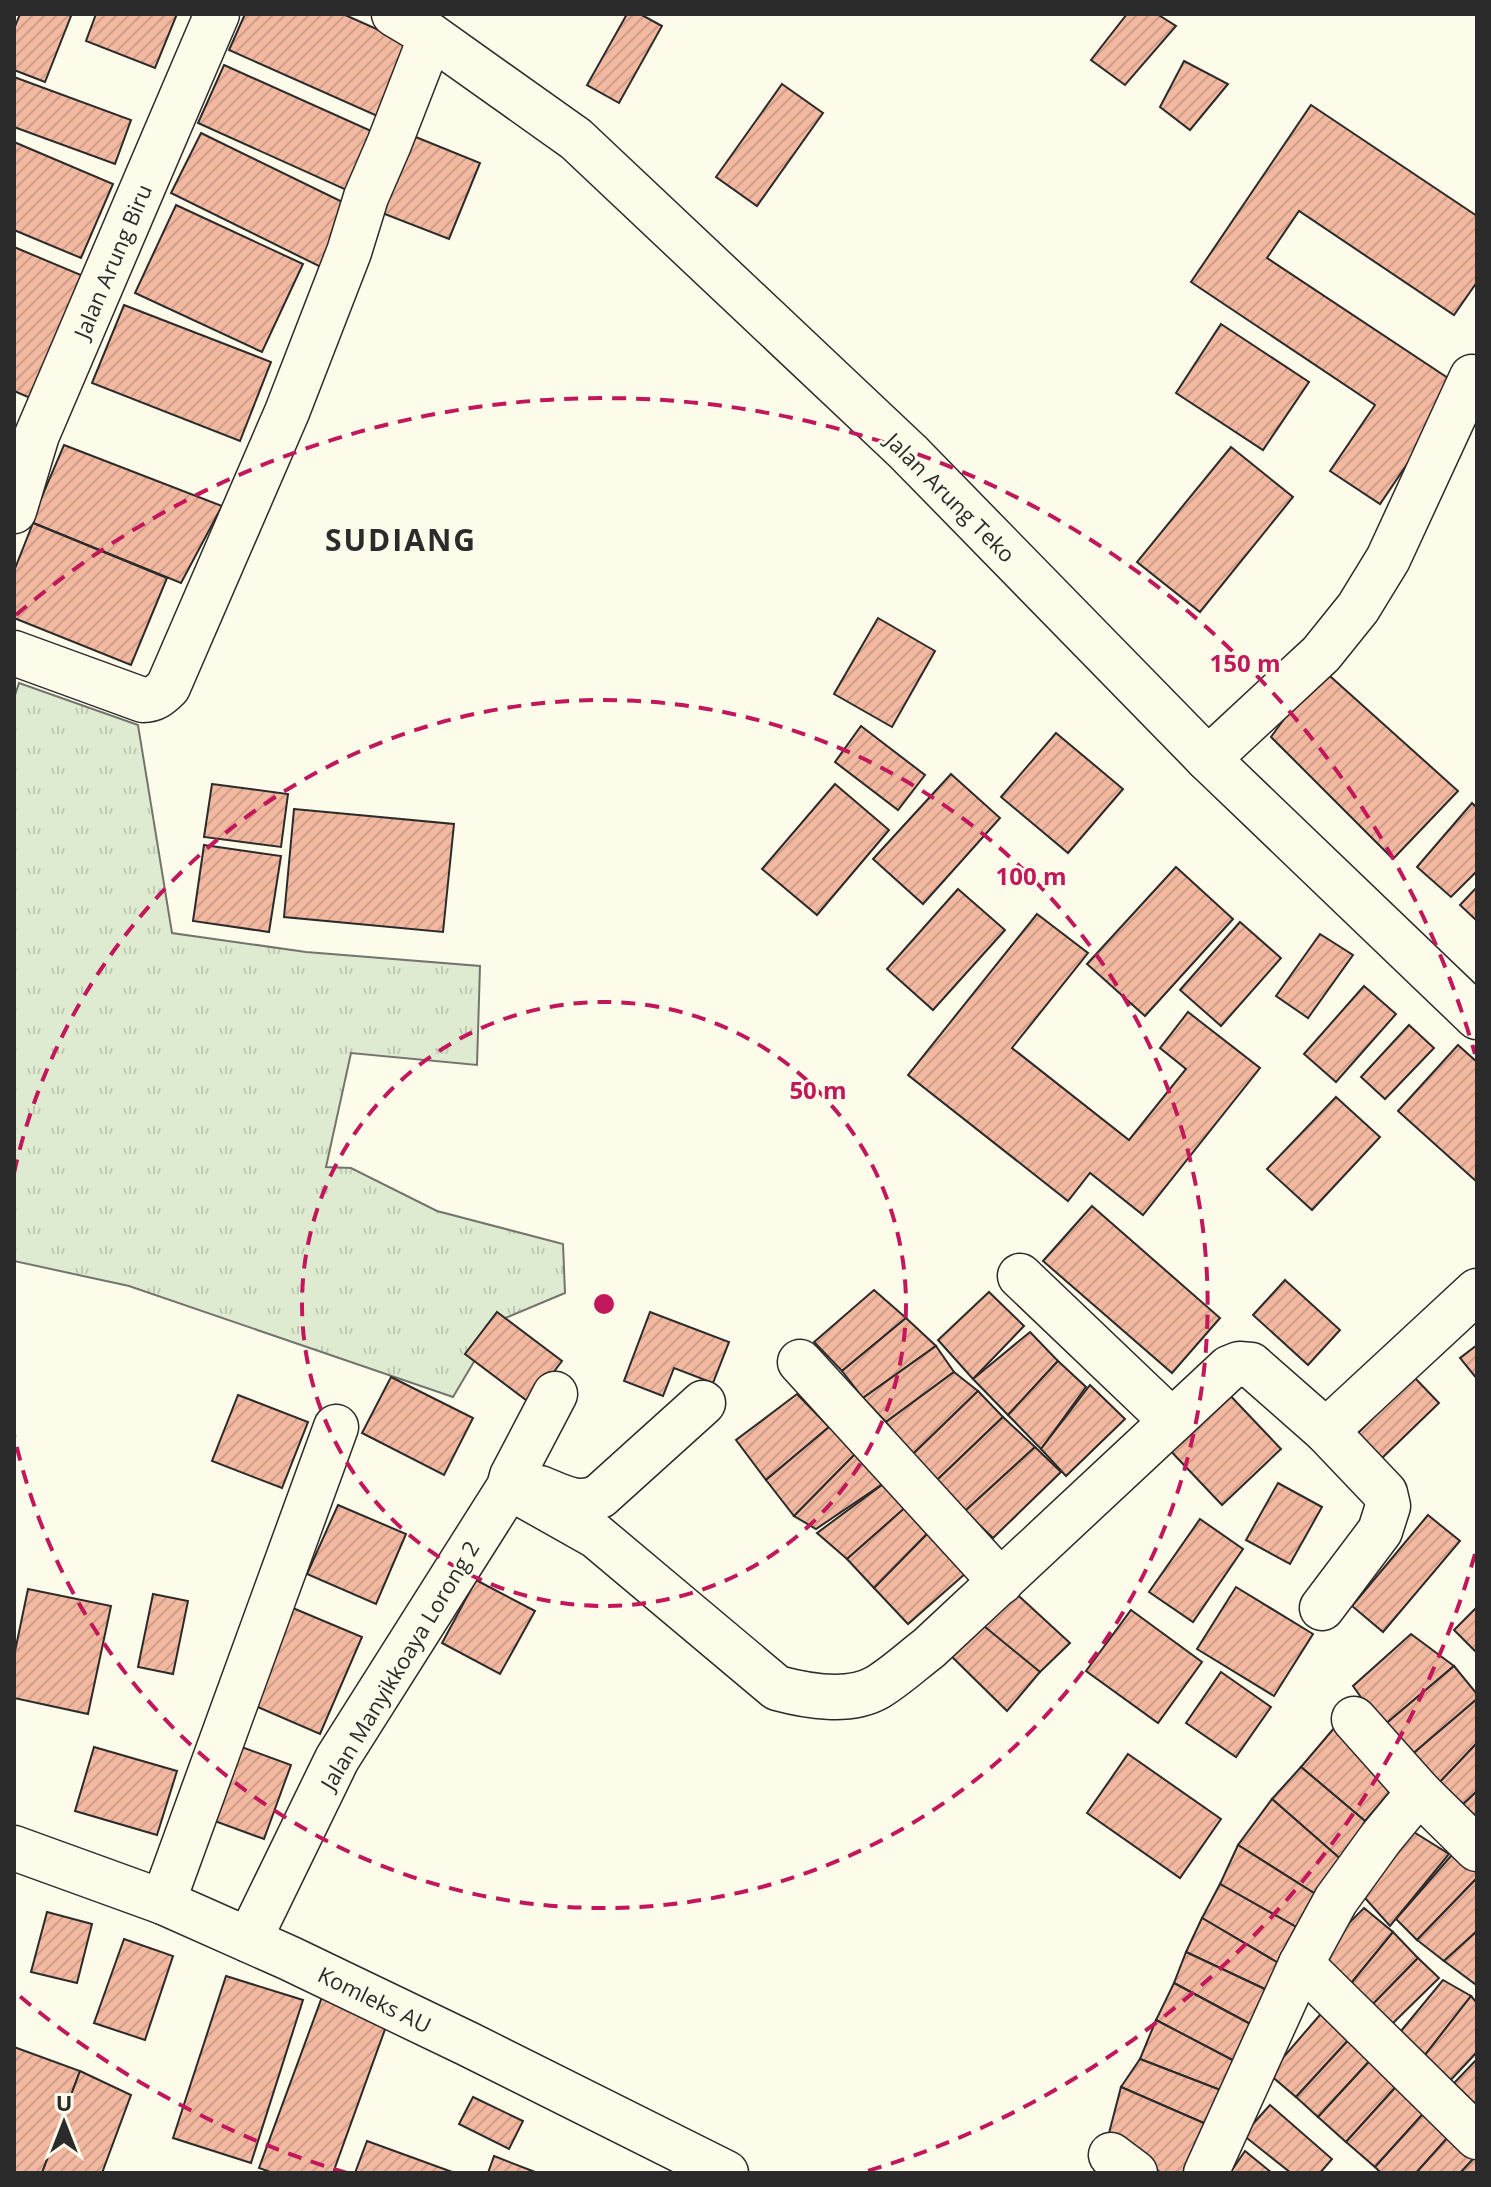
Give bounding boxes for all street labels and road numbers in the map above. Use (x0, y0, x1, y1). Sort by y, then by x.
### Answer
street label: Jalan Arung Biru (65, 179, 158, 345)
street label: Jalan Arung Teko (878, 424, 1022, 568)
street label: Jalan Manyikkoaya Lorong 2 (312, 1535, 485, 1797)
street label: Komleks AU (313, 1959, 437, 2039)

